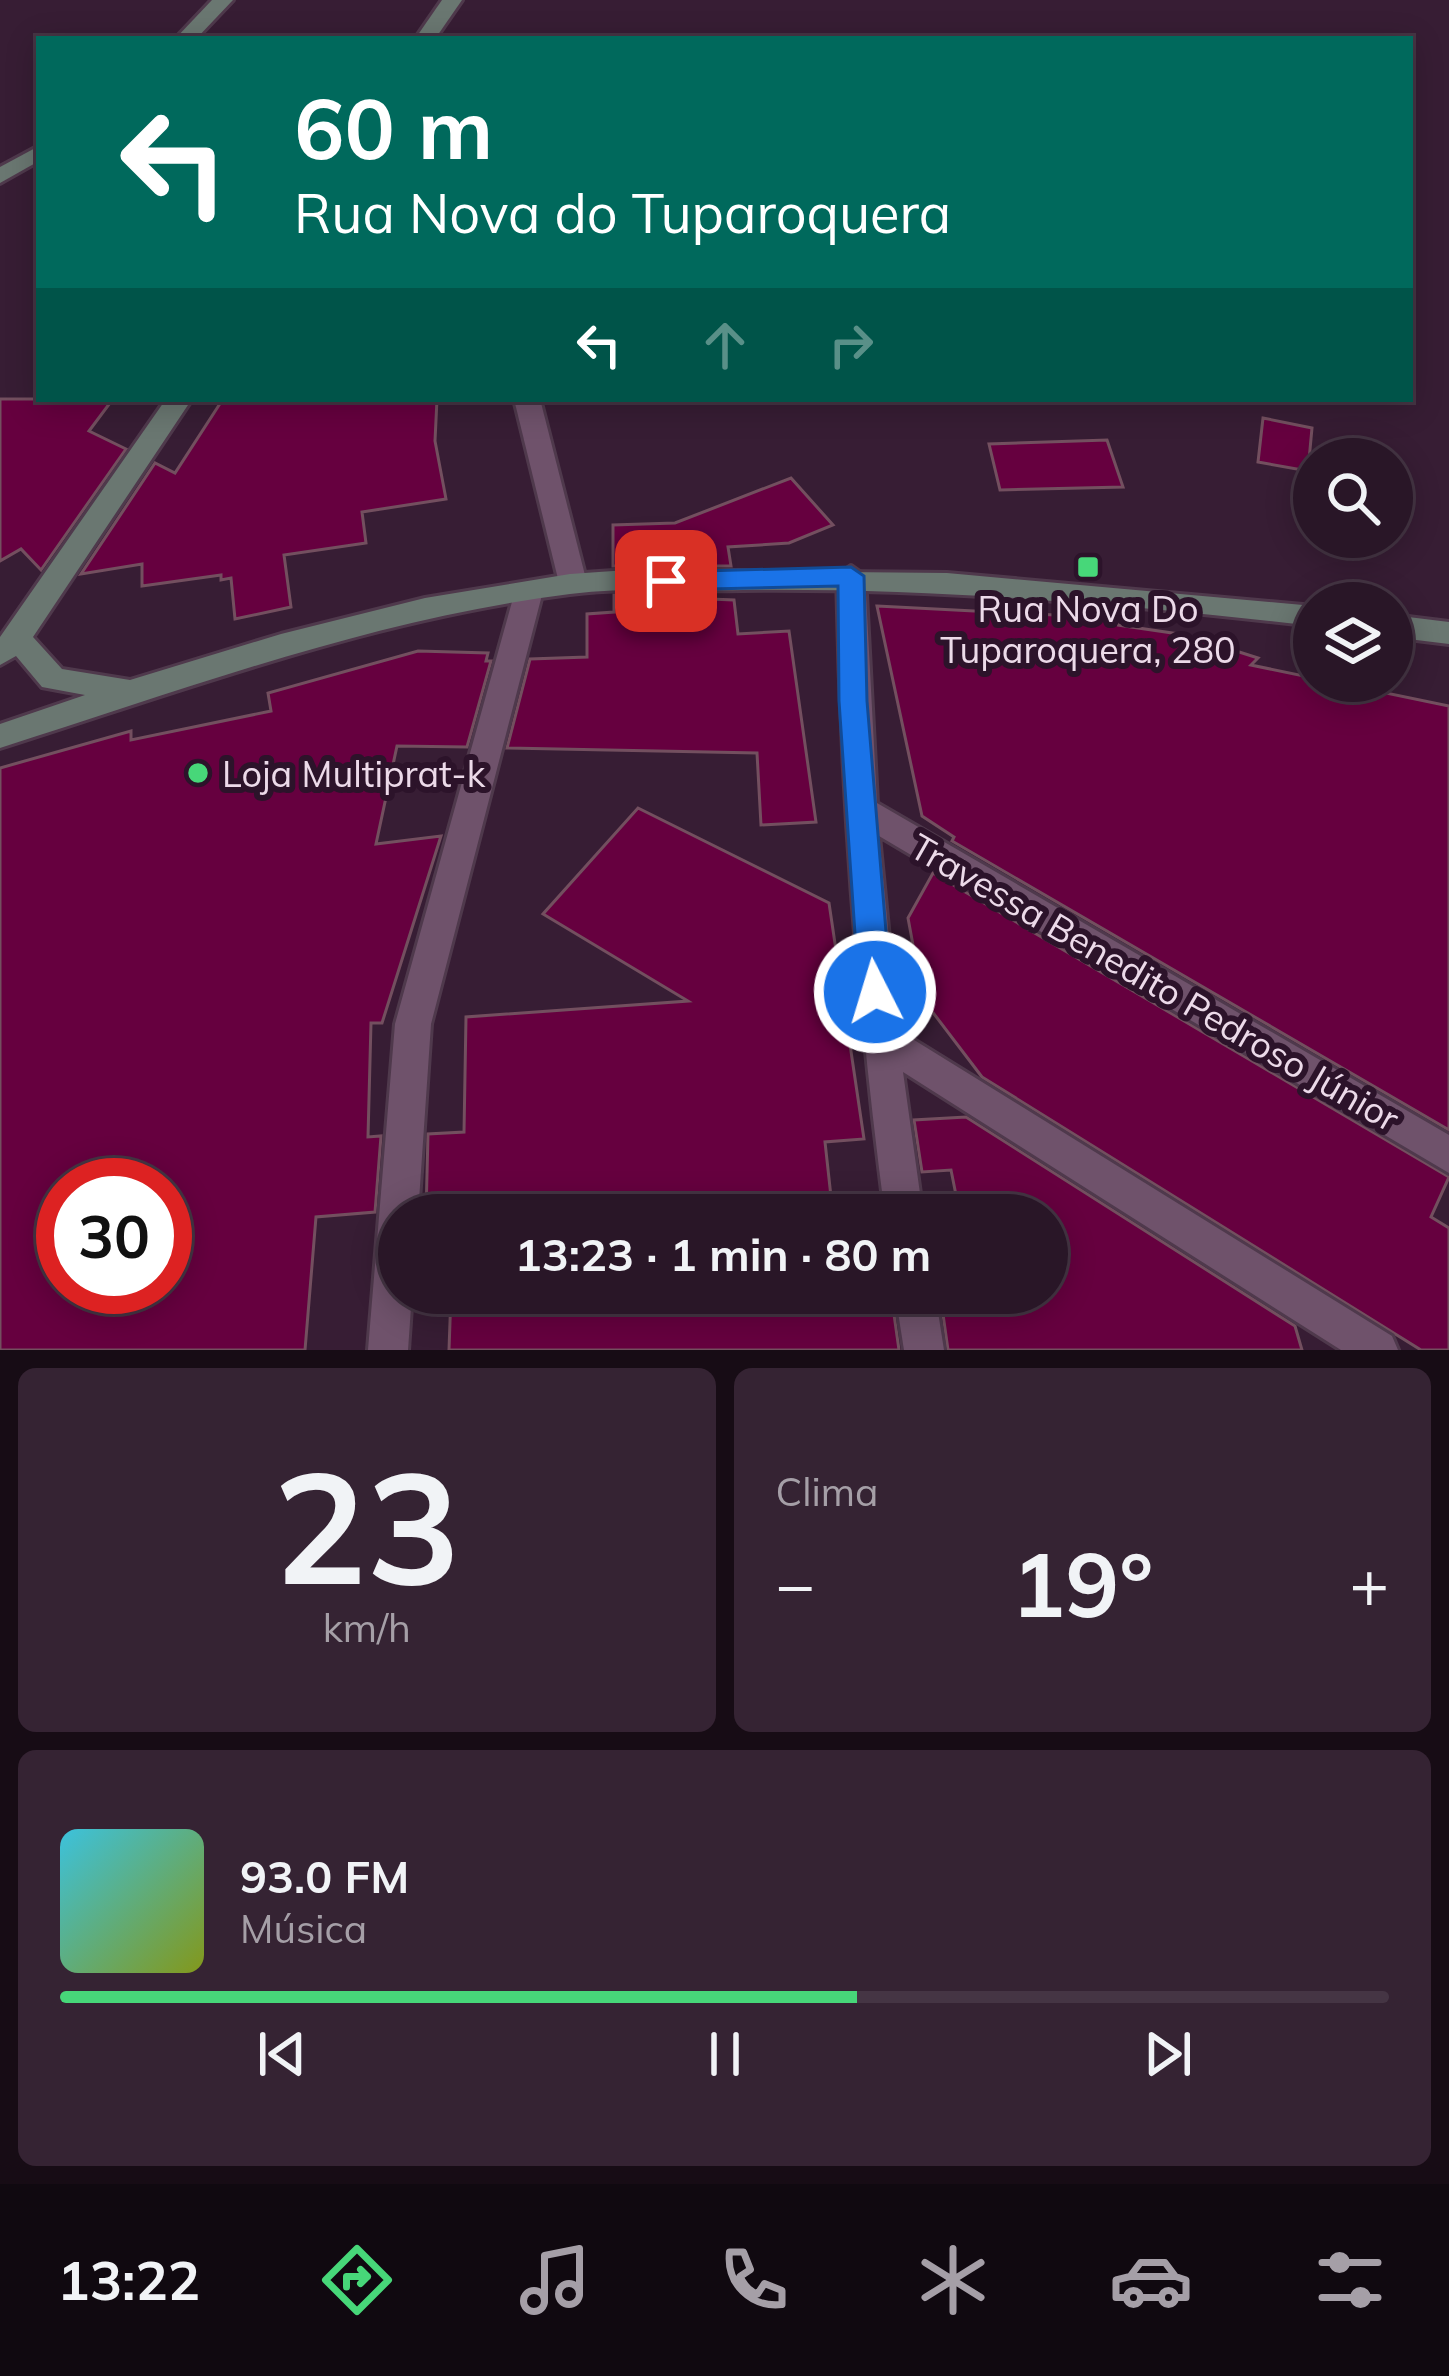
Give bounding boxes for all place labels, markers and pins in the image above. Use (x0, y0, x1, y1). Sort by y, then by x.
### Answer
pin (615, 530, 717, 632)
marker: Rua Nova Do Tuparoquera, 280 (1075, 554, 1101, 580)
place label: Rua Nova Do Tuparoquera, 280 (940, 586, 1236, 672)
place label: Loja Multiprat-k (222, 751, 486, 796)
marker: Loja Multiprat-k (185, 760, 211, 786)

